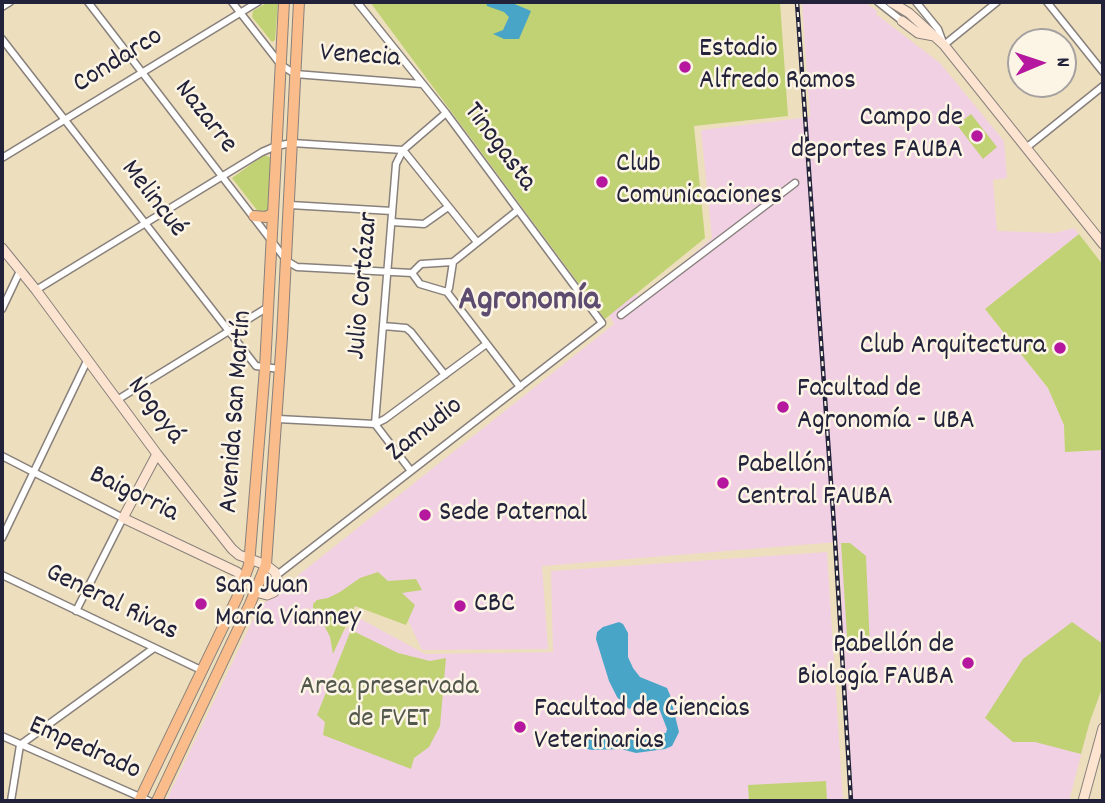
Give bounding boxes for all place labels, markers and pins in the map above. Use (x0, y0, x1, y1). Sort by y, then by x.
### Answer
place label: Estadio Alfredo Ramos (699, 34, 856, 100)
marker: Estadio Alfredo Ramos (677, 59, 693, 75)
place label: Campo de deportes FAUBA (791, 103, 963, 169)
marker: Campo de deportes FAUBA (969, 128, 985, 144)
place label: Club Comunicaciones (616, 149, 782, 215)
marker: Club Comunicaciones (594, 174, 610, 190)
place label: Club Arquitectura (860, 331, 1046, 365)
marker: Club Arquitectura (1052, 340, 1068, 356)
place label: Facultad de Agronomía - UBA (797, 374, 975, 440)
marker: Facultad de Agronomía - UBA (775, 399, 791, 415)
place label: Pabellón Central FAUBA (737, 450, 893, 516)
marker: Pabellón Central FAUBA (715, 475, 731, 491)
place label: Sede Paternal (439, 498, 587, 532)
marker: Sede Paternal (417, 507, 433, 523)
place label: San Juan María Vianney (215, 571, 361, 637)
place label: CBC (474, 589, 515, 623)
marker: San Juan María Vianney (193, 596, 209, 612)
marker: CBC (452, 598, 468, 614)
place label: Pabellón de Biología FAUBA (797, 630, 954, 696)
marker: Pabellón de Biología FAUBA (960, 655, 976, 671)
place label: Facultad de Ciencias Veterinarias (534, 694, 750, 760)
marker: Facultad de Ciencias Veterinarias (512, 719, 528, 735)

